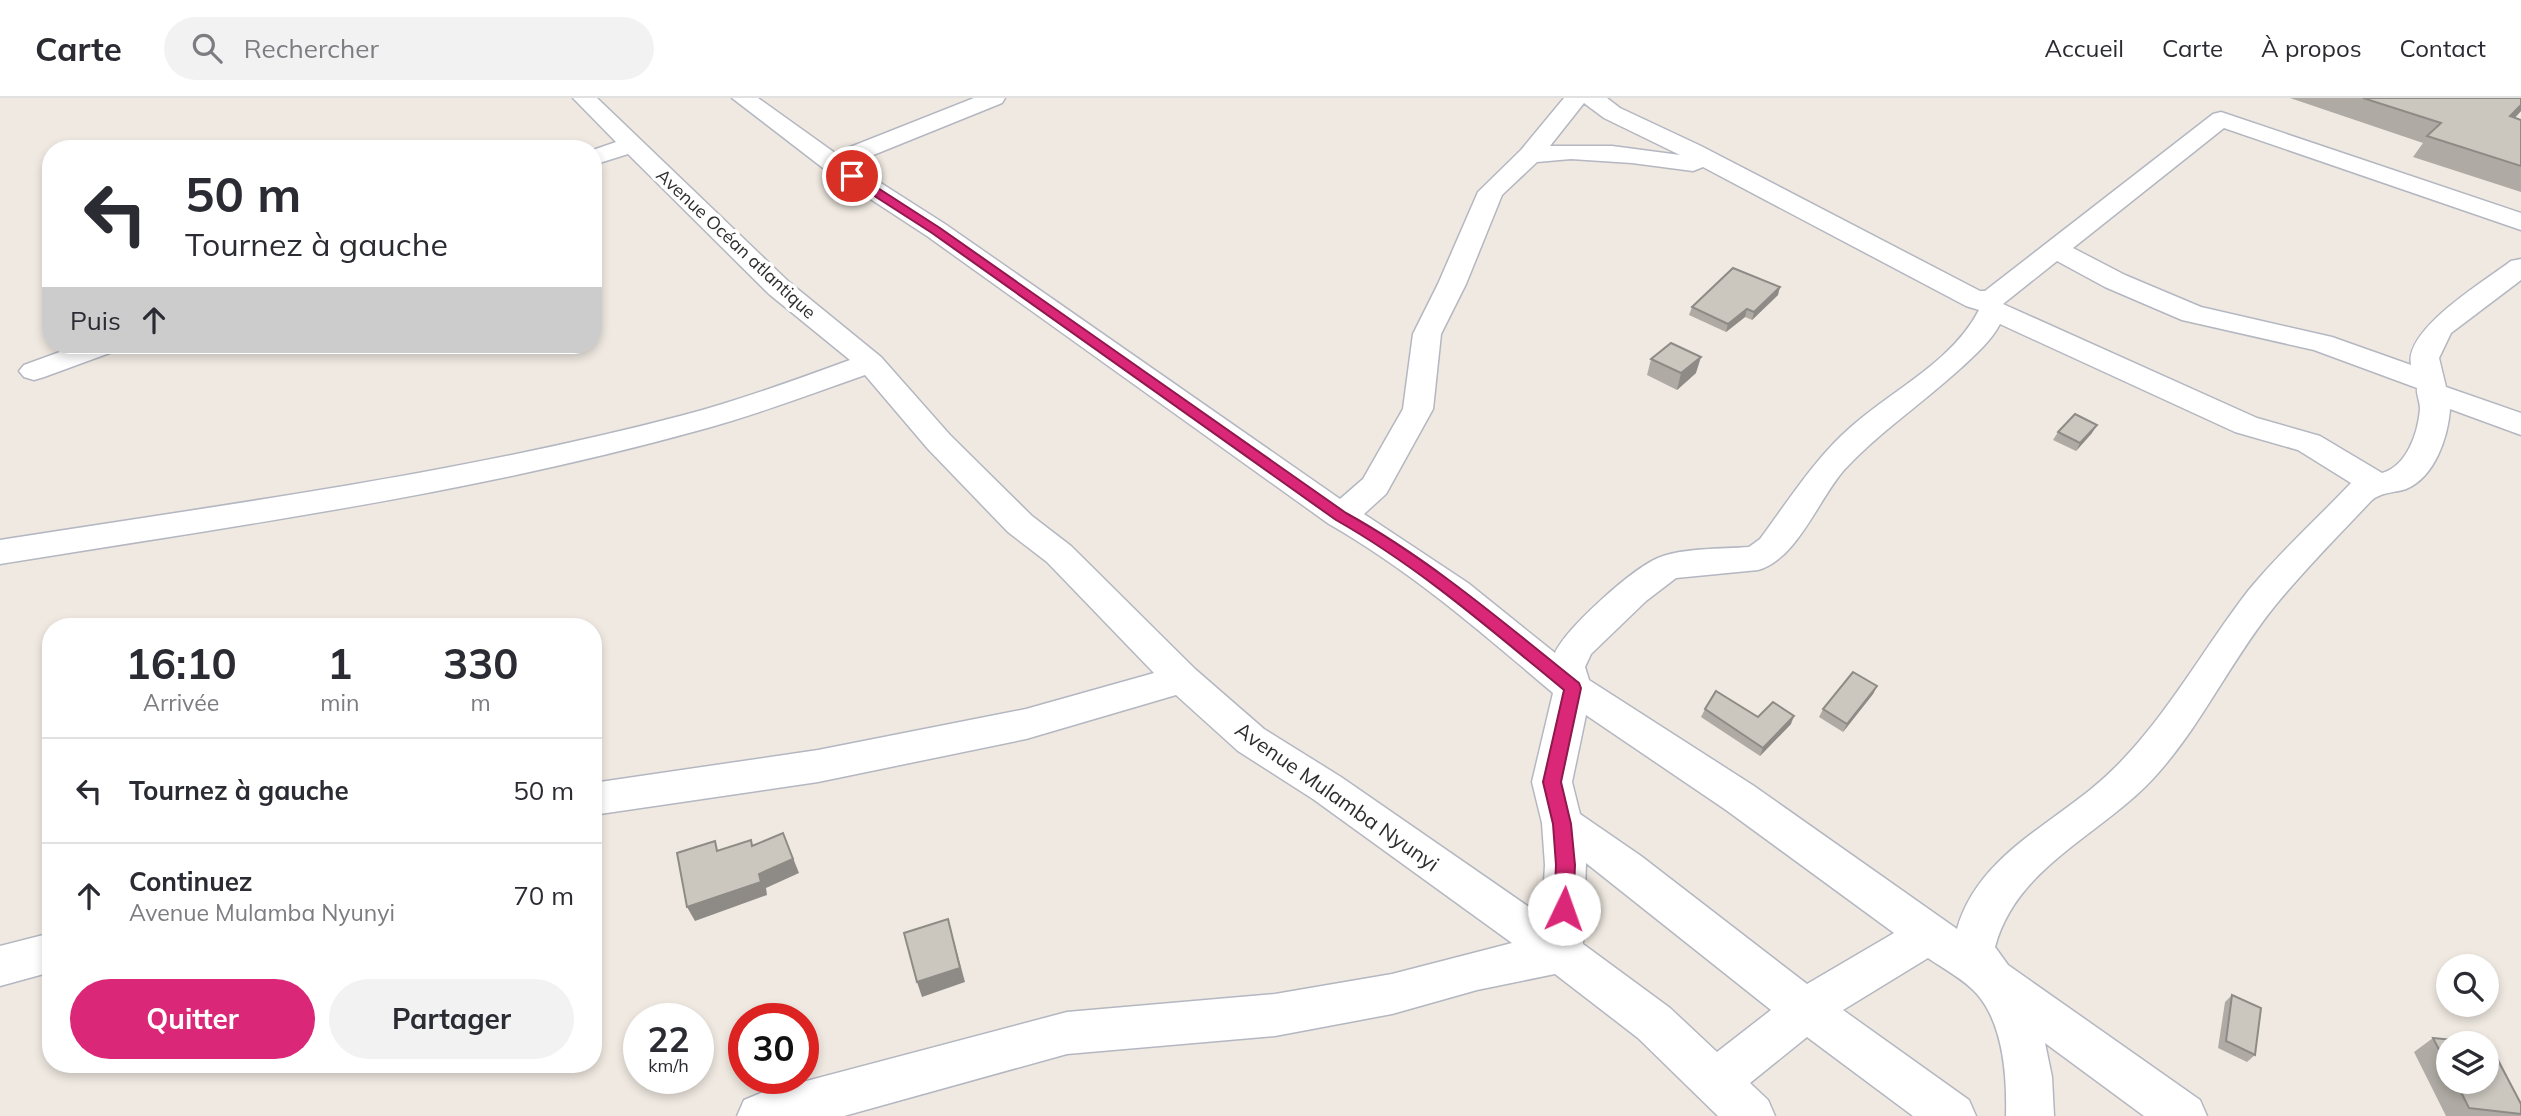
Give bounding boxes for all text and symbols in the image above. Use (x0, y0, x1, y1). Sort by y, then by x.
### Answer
search box (164, 17, 654, 80)
text: Carte (35, 28, 122, 69)
icon: search (188, 29, 226, 67)
text: Rechercher (244, 32, 379, 65)
text: Accueil (2045, 33, 2124, 63)
text: Carte (2162, 33, 2223, 63)
text: À propos (2261, 33, 2362, 63)
text: Contact (2400, 33, 2486, 63)
pin (822, 146, 882, 206)
icon: arrive (833, 157, 871, 195)
text: 50 m (185, 163, 301, 224)
street label: Avenue Océan atlantique (652, 164, 821, 324)
icon: left (70, 168, 161, 259)
text: Tournez à gauche (185, 224, 448, 264)
icon: ahead (135, 301, 173, 339)
text: Puis (70, 304, 121, 337)
text: 16:10 (126, 637, 237, 690)
text: 1 (327, 637, 352, 690)
text: 330 (443, 637, 518, 690)
text: Arrivée (143, 688, 219, 717)
text: min (320, 688, 359, 717)
text: m (471, 688, 491, 717)
street label: Avenue Mulamba Nyunyi (1231, 716, 1444, 876)
icon: left (70, 772, 108, 810)
text: Tournez à gauche (129, 774, 349, 807)
text: 50 m (513, 774, 574, 807)
text: Continuez (129, 865, 253, 898)
position arrow (1527, 872, 1601, 946)
icon: ahead (70, 877, 108, 915)
text: 70 m (513, 879, 574, 912)
text: Avenue Mulamba Nyunyi (129, 898, 395, 927)
map controls (2436, 954, 2499, 1094)
button: search (2436, 954, 2499, 1017)
button: Quitter (70, 979, 315, 1059)
button: Partager (329, 979, 574, 1059)
speed limit sign: 30 (728, 1003, 819, 1094)
text: 22 (647, 1017, 690, 1061)
button: layers (2436, 1031, 2499, 1094)
text: km/h (648, 1054, 689, 1077)

